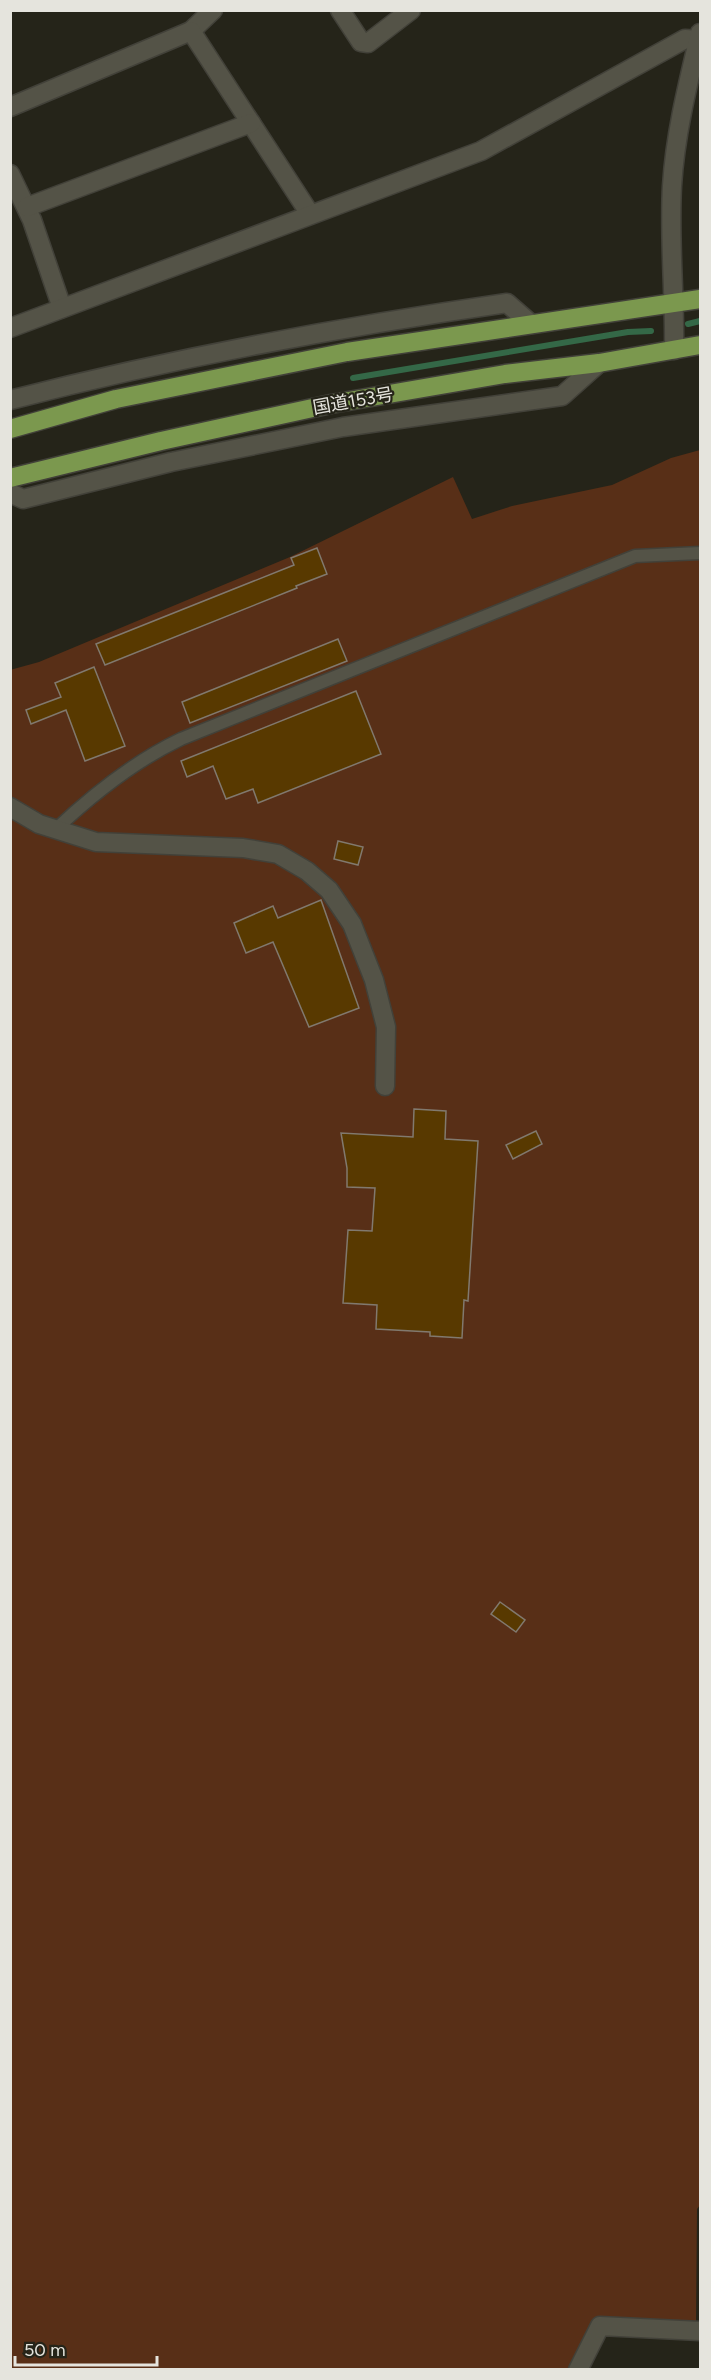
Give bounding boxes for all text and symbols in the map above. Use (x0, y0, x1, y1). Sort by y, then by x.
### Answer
street label: 国道153号 (311, 383, 395, 419)
scale bar (15, 2329, 158, 2367)
text: 50 m (24, 2339, 66, 2361)

